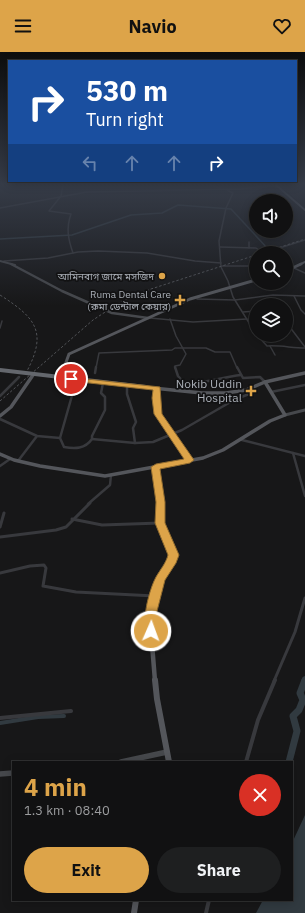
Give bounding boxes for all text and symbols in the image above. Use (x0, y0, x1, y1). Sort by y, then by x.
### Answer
icon: menu (12, 15, 34, 37)
text: Navio (128, 15, 177, 38)
icon: heart (271, 15, 293, 37)
text: 530 m (86, 72, 168, 109)
icon: right (20, 76, 72, 128)
text: Turn right (86, 108, 164, 131)
icon: left (79, 152, 101, 174)
icon: ahead (121, 152, 143, 174)
icon: ahead (163, 152, 185, 174)
icon: right (205, 152, 227, 174)
map controls (249, 194, 293, 342)
button: sound (249, 194, 293, 238)
button: search (249, 246, 293, 290)
place label: আমিনবাগ জামে মসজিদ (57, 270, 154, 283)
marker: আমিনবাগ জামে মসজিদ (157, 271, 167, 281)
place label: Ruma Dental Care (রুমা ডেন্টাল কেয়ার) (87, 288, 172, 313)
marker: Ruma Dental Care (রুমা ডেন্টাল কেয়ার) (174, 294, 186, 306)
button: layers (249, 298, 293, 342)
pin (54, 362, 88, 396)
icon: arrive (60, 368, 82, 390)
place label: Nokib Uddin Hospital (176, 376, 242, 405)
marker: Nokib Uddin Hospital (245, 385, 257, 397)
position arrow (130, 610, 172, 652)
text: 4 min (24, 771, 87, 803)
button: close (239, 774, 281, 816)
text: 1.3 km · 08:40 (24, 802, 110, 819)
button: Exit (24, 847, 149, 893)
button: Share (157, 847, 281, 893)

